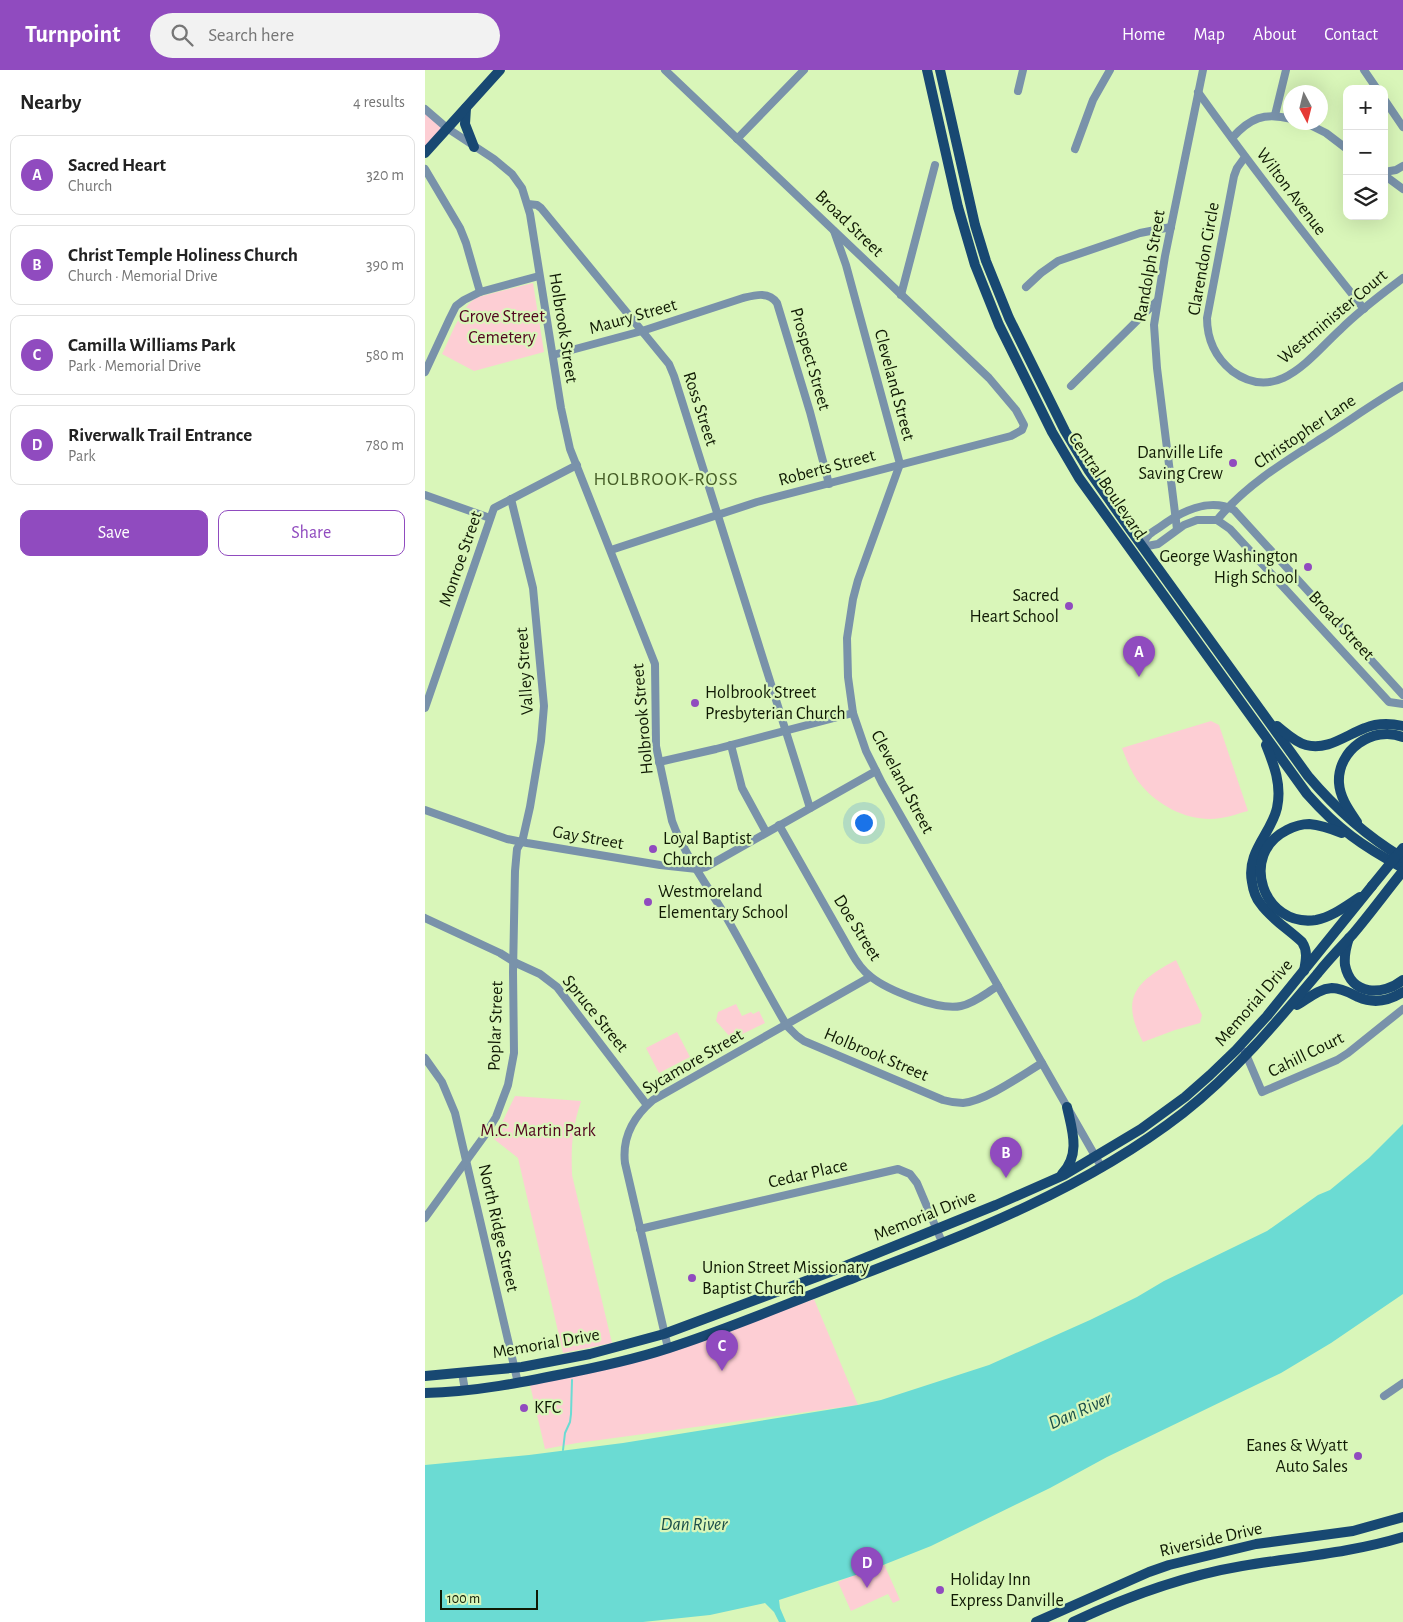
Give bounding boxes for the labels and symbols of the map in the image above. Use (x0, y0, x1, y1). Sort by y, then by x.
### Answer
north arrow (1283, 85, 1328, 130)
street label: Wilton Avenue (1253, 145, 1329, 239)
street label: Broad Street (811, 187, 887, 261)
street label: Clarendon Circle (1185, 201, 1223, 317)
street label: Randolph Street (1131, 208, 1169, 323)
street label: Westminister Court (1275, 266, 1391, 368)
street label: Holbrook Street (545, 272, 581, 385)
street label: Maury Street (587, 296, 679, 338)
street label: Prospect Street (787, 306, 833, 413)
park label: Grove Street Cemetery (459, 308, 545, 347)
street label: Cleveland Street (871, 327, 918, 443)
street label: Ross Street (680, 370, 721, 449)
street label: Christopher Lane (1251, 391, 1359, 473)
street label: Central Boulevard (1065, 429, 1149, 543)
place label: Danville Life Saving Crew (1137, 444, 1223, 483)
street label: Roberts Street (777, 446, 878, 490)
marker: Danville Life Saving Crew (1227, 457, 1239, 469)
district label: HOLBROOK-ROSS (593, 470, 739, 489)
street label: Monroe Street (436, 509, 486, 609)
place label: George Washington High School (1159, 548, 1298, 587)
marker: George Washington High School (1302, 561, 1314, 573)
place label: Sacred Heart School (970, 587, 1059, 626)
street label: Broad Street (1305, 588, 1377, 664)
marker: Sacred Heart School (1063, 600, 1075, 612)
street label: Valley Street (513, 626, 537, 715)
pin: A (1123, 636, 1155, 677)
street label: Holbrook Street (629, 663, 657, 775)
place label: Holbrook Street Presbyterian Church (705, 684, 846, 723)
marker: Holbrook Street Presbyterian Church (689, 697, 701, 709)
street label: Cleveland Street (867, 727, 937, 837)
your location (851, 810, 877, 836)
street label: Gay Street (551, 823, 625, 853)
place label: Loyal Baptist Church (663, 830, 752, 869)
marker: Loyal Baptist Church (647, 843, 659, 855)
place label: Westmoreland Elementary School (658, 883, 789, 922)
street label: Doe Street (830, 892, 884, 964)
marker: Westmoreland Elementary School (642, 896, 654, 908)
street label: Memorial Drive (1212, 956, 1296, 1050)
street label: Spruce Street (559, 972, 631, 1056)
street label: Poplar Street (485, 980, 507, 1071)
street label: Holbrook Street (821, 1025, 931, 1085)
street label: Sycamore Street (640, 1026, 747, 1098)
street label: Cahill Court (1265, 1029, 1347, 1081)
park label: M.C. Martin Park (480, 1122, 596, 1140)
pin: B (990, 1137, 1022, 1178)
street label: Cedar Place (767, 1156, 849, 1192)
street label: North Ridge Street (475, 1162, 522, 1294)
street label: Memorial Drive (871, 1187, 979, 1245)
place label: Union Street Missionary Baptist Church (702, 1259, 869, 1298)
marker: Union Street Missionary Baptist Church (686, 1272, 698, 1284)
street label: Memorial Drive (491, 1326, 601, 1362)
pin: C (706, 1330, 738, 1371)
water label: Dan River (1046, 1388, 1115, 1433)
place label: KFC (534, 1399, 561, 1417)
marker: KFC (518, 1402, 530, 1414)
place label: Eanes & Wyatt Auto Sales (1246, 1437, 1348, 1476)
marker: Eanes & Wyatt Auto Sales (1352, 1450, 1364, 1462)
water label: Dan River (661, 1515, 728, 1534)
street label: Riverside Drive (1158, 1519, 1264, 1561)
pin: D (851, 1547, 883, 1588)
place label: Holiday Inn Express Danville (950, 1571, 1064, 1610)
marker: Holiday Inn Express Danville (934, 1584, 946, 1596)
scale bar (440, 1587, 537, 1610)

